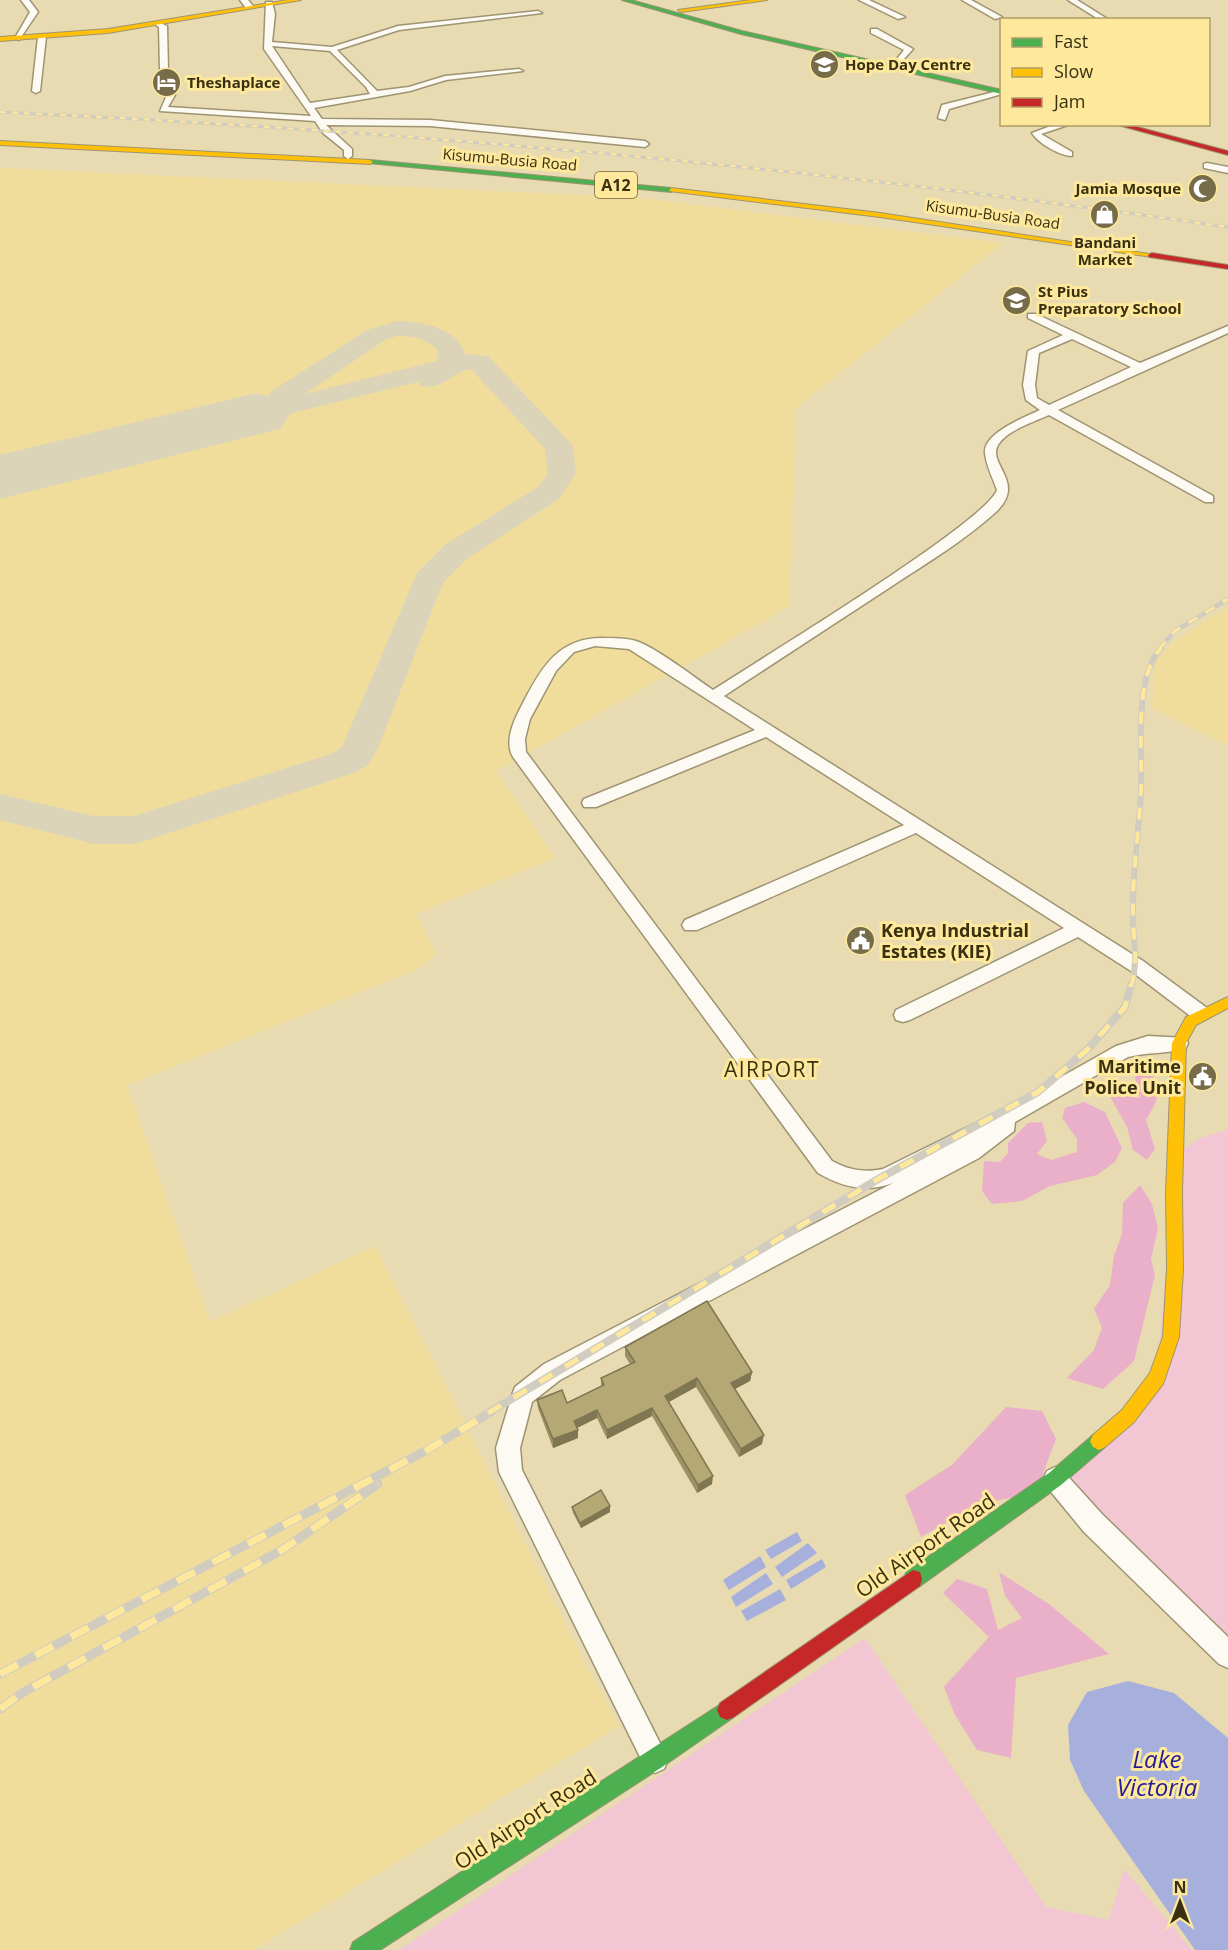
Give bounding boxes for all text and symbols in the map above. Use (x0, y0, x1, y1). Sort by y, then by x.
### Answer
legend (1000, 18, 1210, 126)
text: Fast (1054, 29, 1088, 53)
school or university icon: Hope Day Centre (808, 48, 840, 80)
place label: Hope Day Centre (845, 54, 971, 74)
text: Slow (1054, 59, 1093, 83)
hotel icon: Theshaplace (150, 66, 182, 98)
place label: Theshaplace (187, 72, 281, 92)
text: Jam (1052, 89, 1086, 113)
street label: Kisumu-Busia Road (442, 143, 578, 175)
road number: A12 (595, 172, 637, 198)
mosque icon: Jamia Mosque (1186, 172, 1218, 204)
place label: Jamia Mosque (1074, 178, 1181, 198)
street label: Kisumu-Busia Road (925, 195, 1061, 233)
shop icon: Bandani Market (1089, 199, 1121, 231)
place label: Bandani Market (1074, 232, 1136, 269)
place label: St Pius Preparatory School (1038, 281, 1182, 318)
school or university icon: St Pius Preparatory School (1001, 284, 1033, 316)
place label: Kenya Industrial Estates (KIE) (881, 918, 1029, 963)
public building icon: Kenya Industrial Estates (KIE) (844, 924, 876, 956)
place label: Maritime Police Unit (1084, 1054, 1181, 1099)
district label: AIRPORT (724, 1055, 820, 1083)
public building icon: Maritime Police Unit (1186, 1060, 1218, 1092)
street label: Old Airport Road (850, 1486, 1000, 1604)
water label: Lake Victoria (1117, 1742, 1198, 1803)
street label: Old Airport Road (449, 1763, 601, 1875)
north arrow (1150, 1872, 1210, 1932)
text: N (1173, 1876, 1187, 1898)

